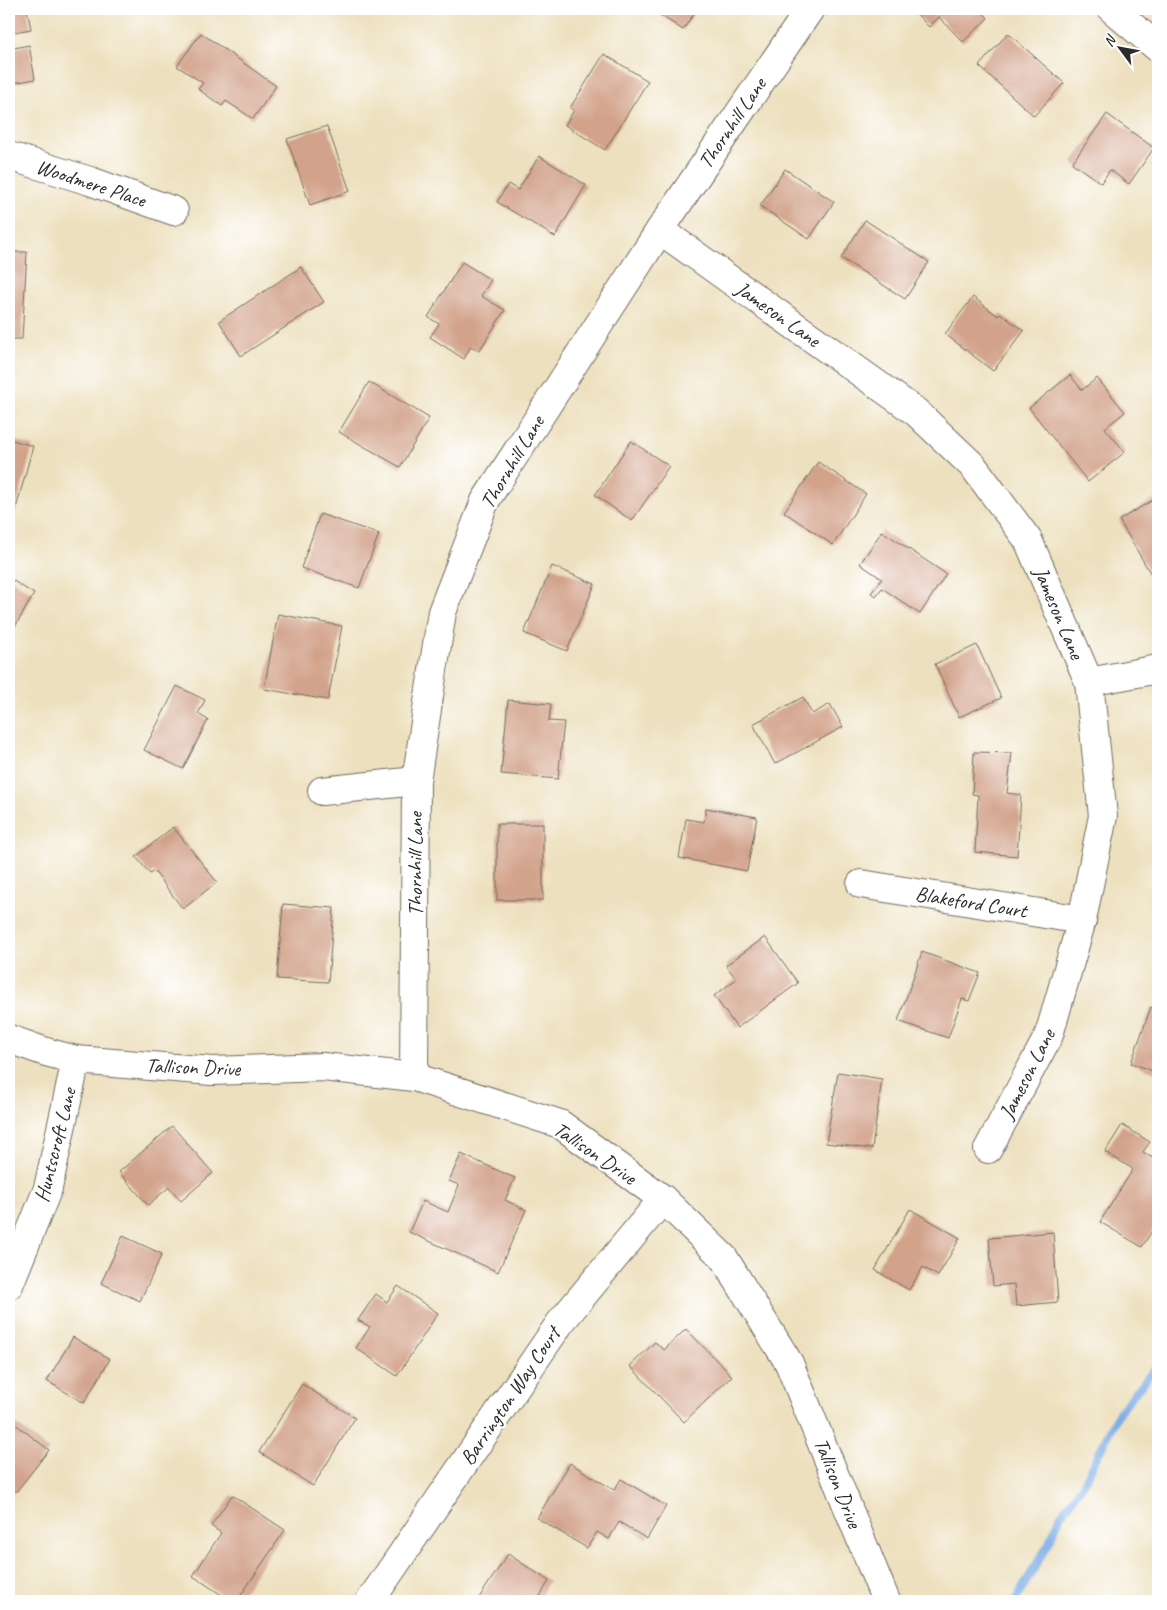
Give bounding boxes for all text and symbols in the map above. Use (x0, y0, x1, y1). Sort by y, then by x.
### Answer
north arrow (1094, 22, 1144, 72)
text: N (1100, 31, 1120, 50)
street label: Thornhill Lane (692, 71, 773, 173)
street label: Woodmere Place (33, 153, 150, 213)
street label: Jameson Lane (730, 275, 826, 353)
street label: Thornhill Lane (474, 409, 551, 513)
street label: Jameson Lane (1028, 562, 1090, 664)
street label: Thornhill Lane (402, 810, 428, 916)
street label: Blakeford Court (913, 880, 1031, 924)
street label: Jameson Lane (993, 1024, 1061, 1124)
street label: Tallison Drive (145, 1052, 242, 1082)
street label: Huntscroft Lane (28, 1083, 82, 1205)
street label: Tallison Drive (549, 1116, 642, 1191)
street label: Barrington Way Court (454, 1320, 567, 1470)
street label: Tallison Drive (808, 1434, 868, 1533)

